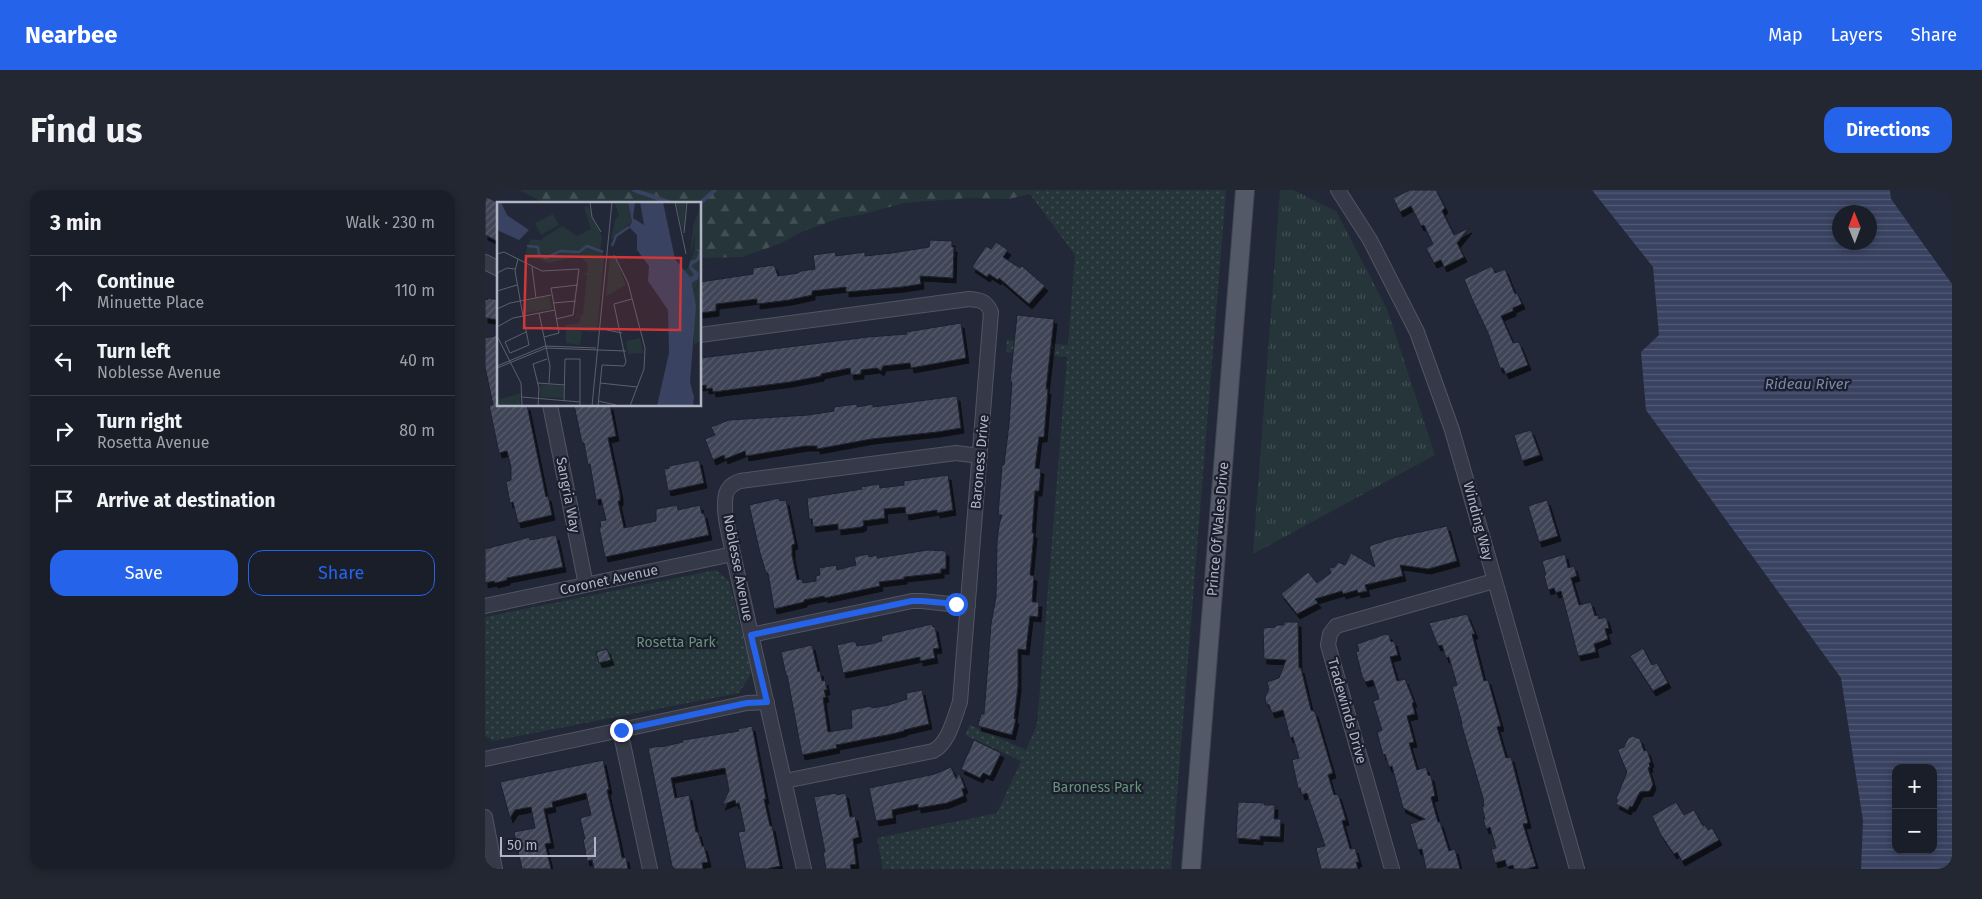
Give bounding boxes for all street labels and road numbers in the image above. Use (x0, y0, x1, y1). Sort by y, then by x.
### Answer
street label: Baroness Drive (967, 414, 993, 510)
street label: Sangria Way (552, 456, 584, 534)
street label: Prince Of Wales Drive (1204, 461, 1232, 597)
street label: Winding Way (1459, 480, 1497, 562)
street label: Noblesse Avenue (719, 513, 757, 623)
street label: Coronet Avenue (558, 561, 660, 599)
street label: Tradewinds Drive (1324, 656, 1370, 766)

